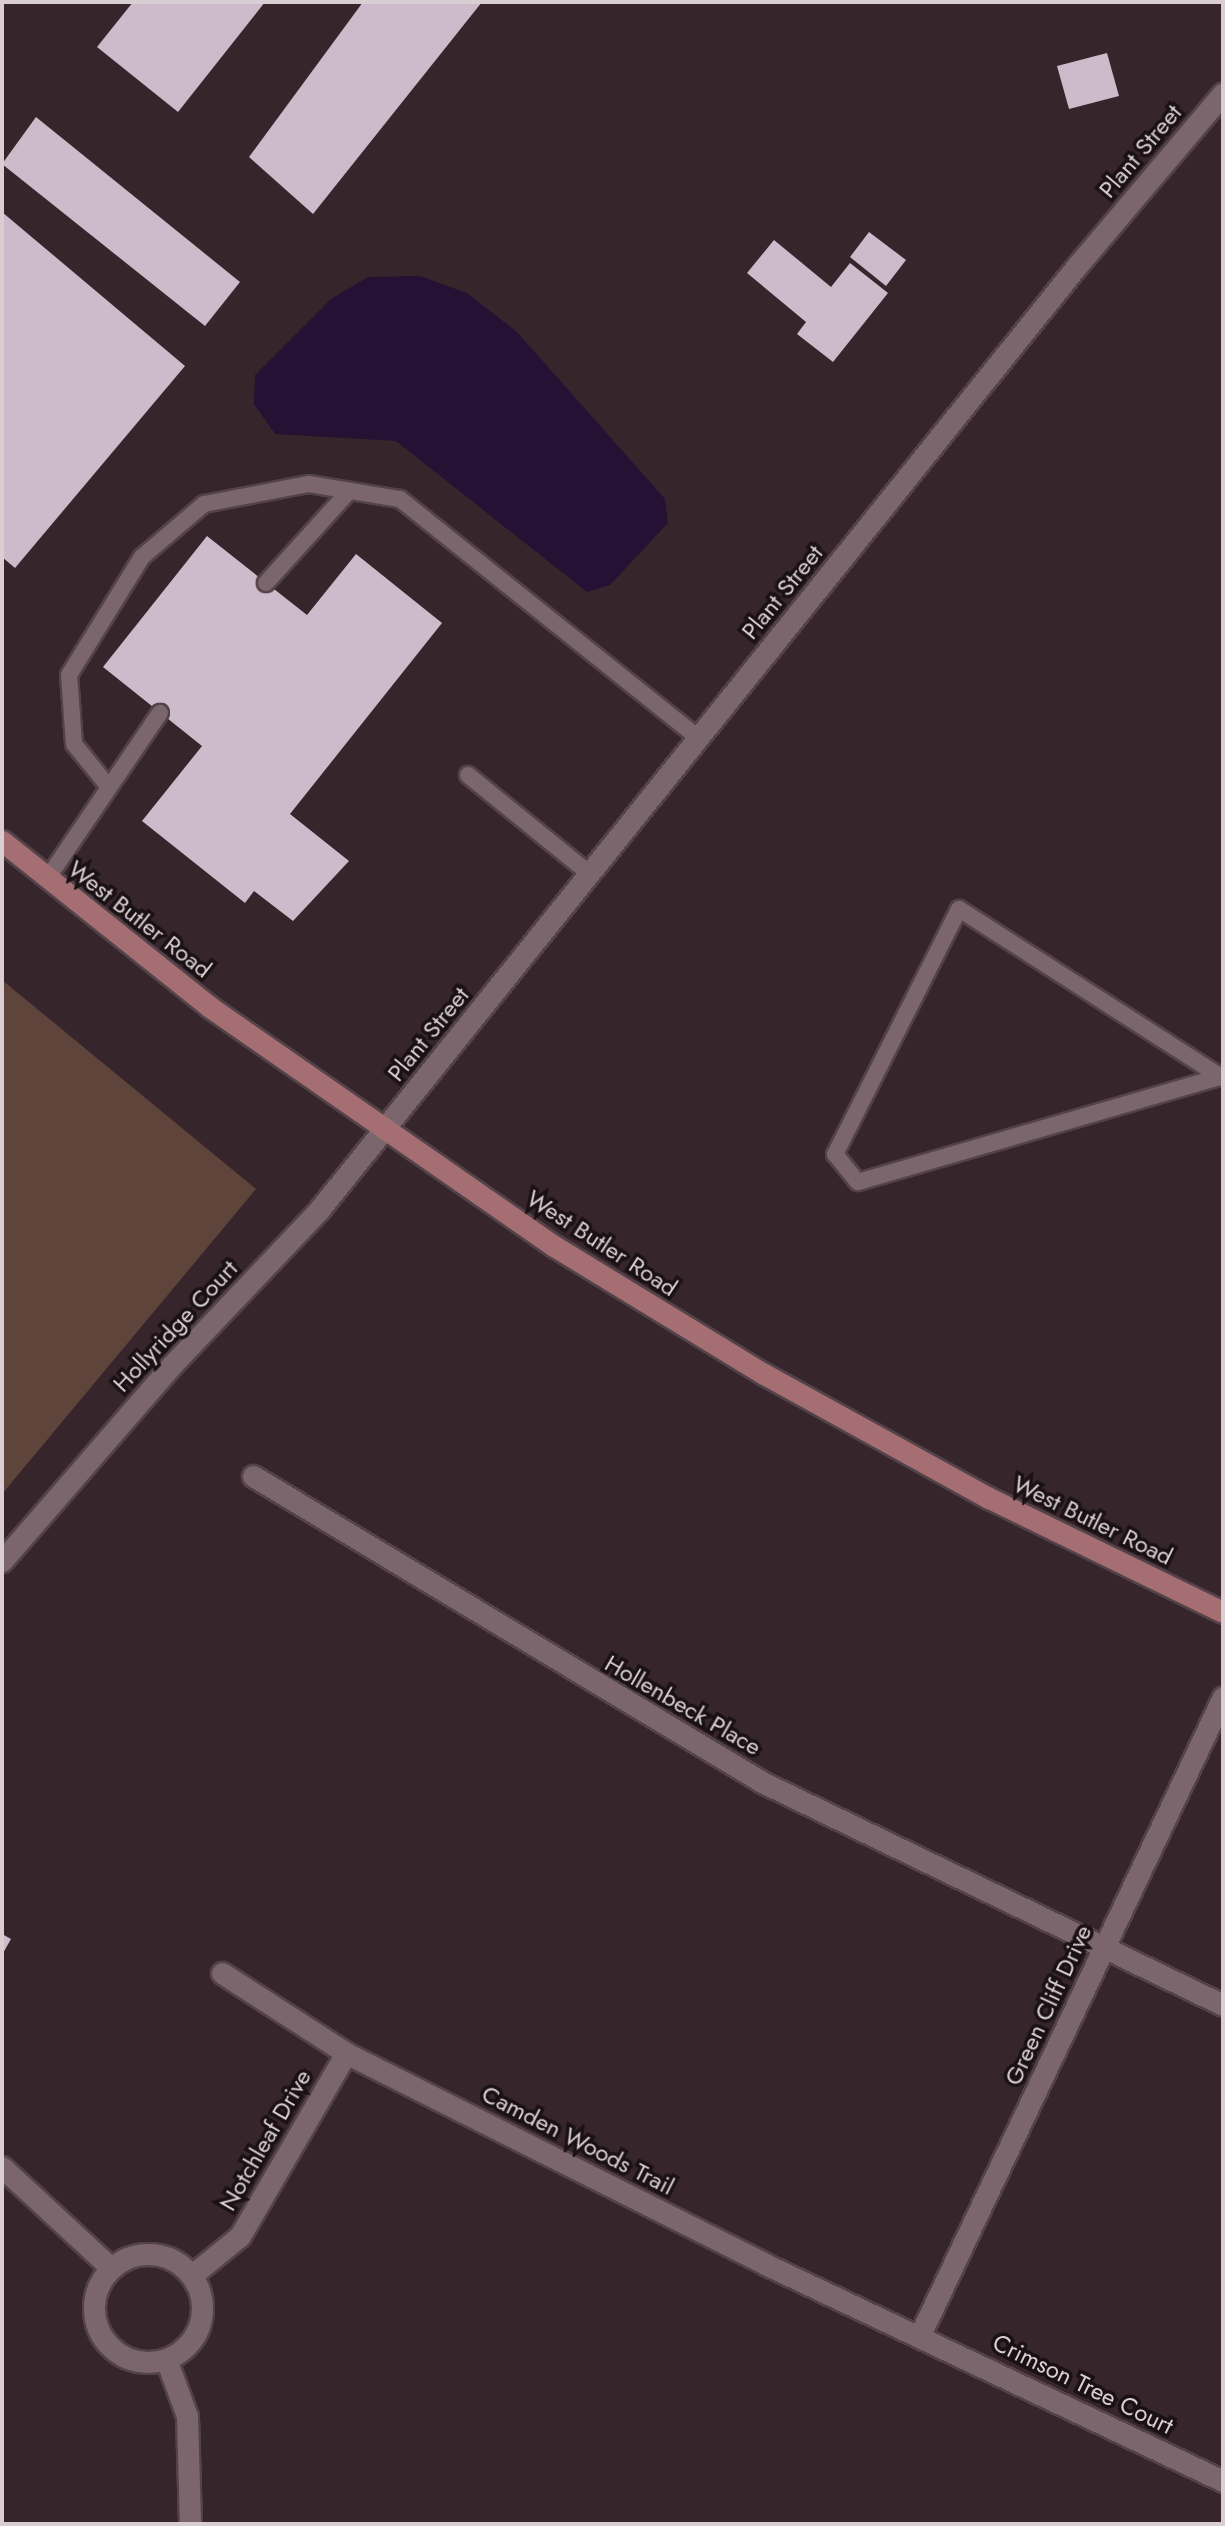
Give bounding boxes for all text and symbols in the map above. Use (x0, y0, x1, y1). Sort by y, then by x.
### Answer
street label: Plant Street (1093, 98, 1187, 204)
street label: Plant Street (735, 539, 829, 645)
street label: West Butler Road (63, 854, 217, 984)
street label: Plant Street (381, 981, 475, 1087)
street label: West Butler Road (521, 1184, 683, 1302)
street label: Hollyridge Court (107, 1254, 243, 1398)
street label: West Butler Road (1009, 1469, 1177, 1571)
street label: Hollenbeck Place (600, 1649, 766, 1761)
street label: Green Cliff Drive (998, 1920, 1098, 2090)
street label: Notchleaf Drive (213, 2064, 317, 2216)
street label: Camden Woods Trail (477, 2079, 679, 2201)
street label: Crimson Tree Court (988, 2328, 1178, 2440)

